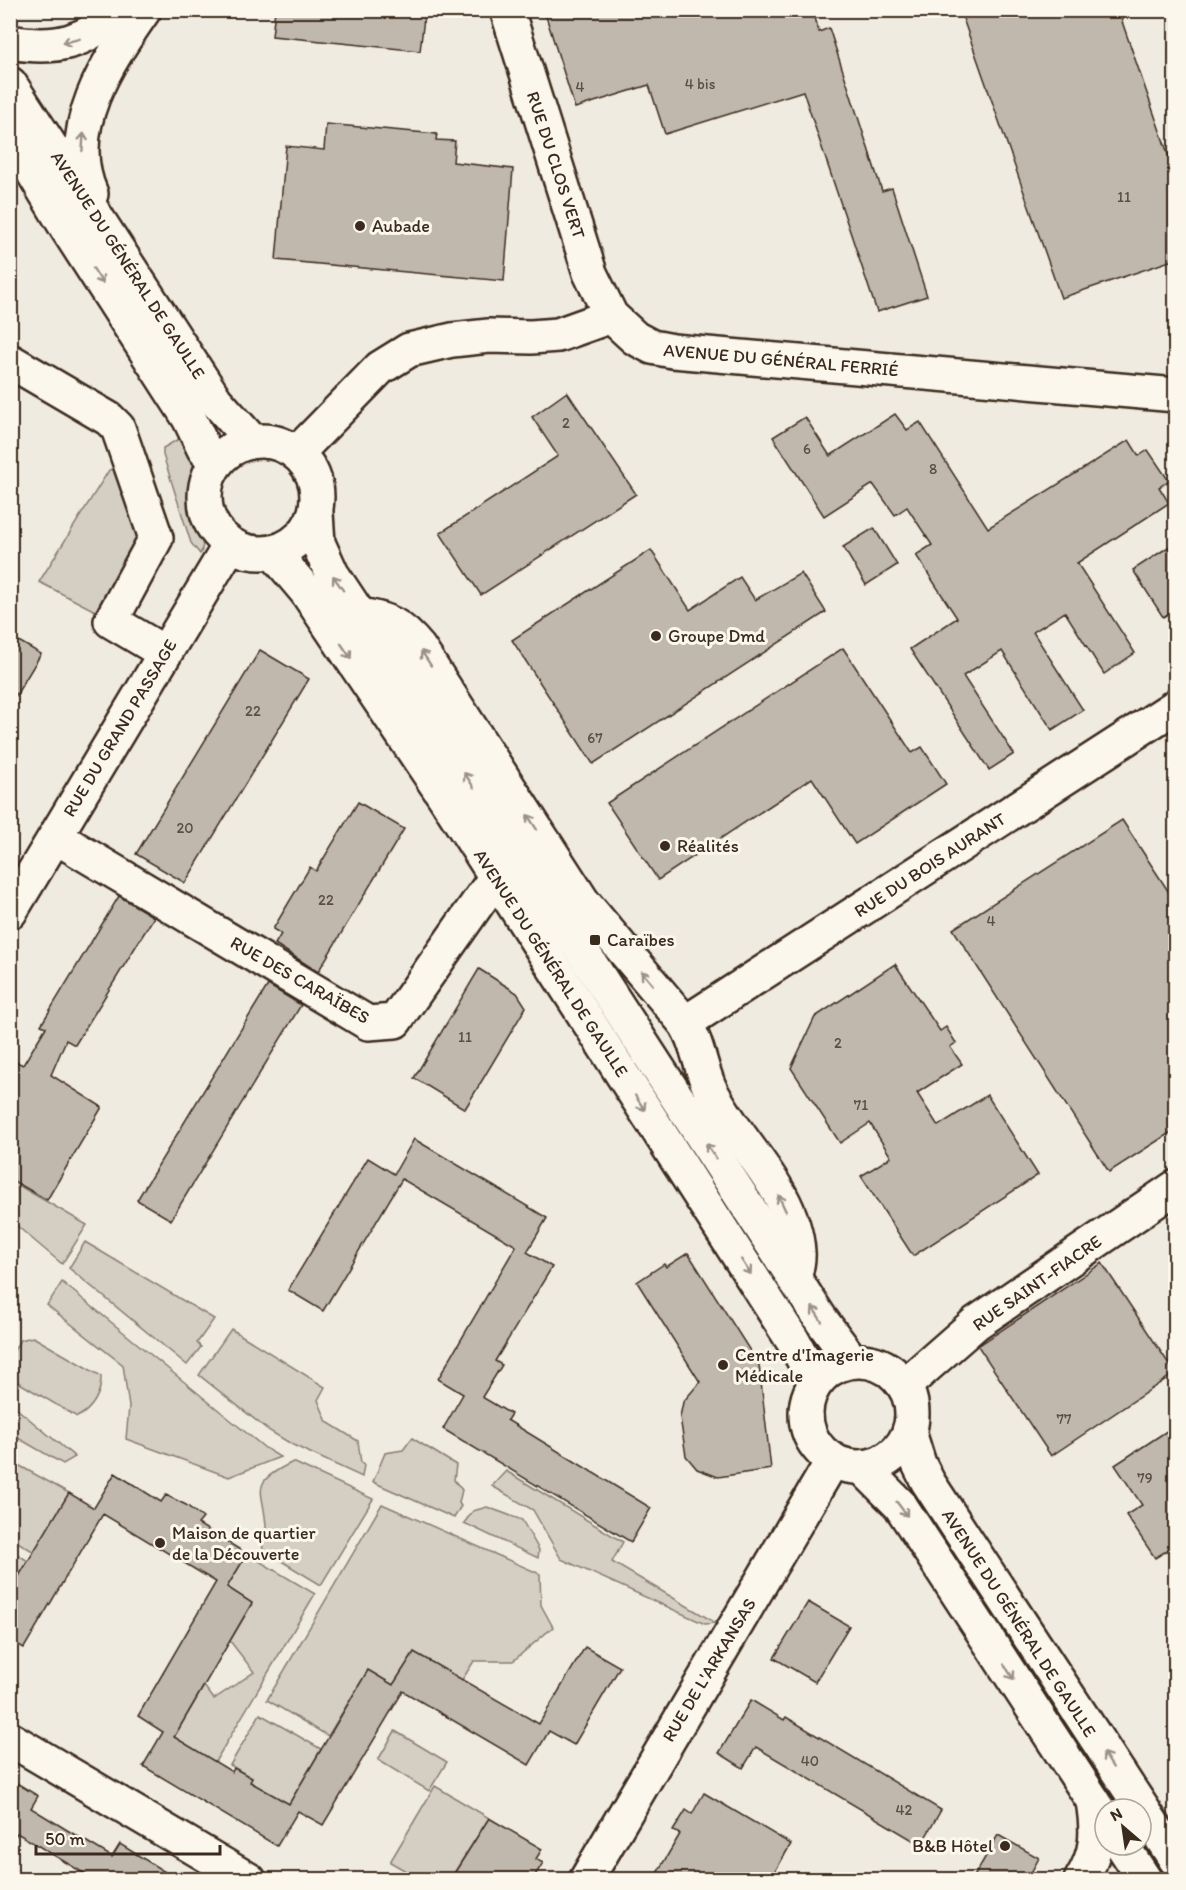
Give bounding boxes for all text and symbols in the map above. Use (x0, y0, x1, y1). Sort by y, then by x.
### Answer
one-way arrow (62, 36, 81, 47)
house number: 4 bis (685, 75, 716, 93)
house number: 4 (575, 78, 585, 96)
street label: RUE DU CLOS VERT (522, 89, 590, 241)
one-way arrow (78, 132, 89, 152)
street label: AVENUE DU GÉNÉRAL DE GAULLE (46, 147, 210, 383)
house number: 11 (1117, 188, 1131, 206)
place label: Aubade (372, 215, 430, 237)
marker: Aubade (353, 219, 367, 233)
one-way arrow (92, 267, 104, 284)
street label: AVENUE DU GÉNÉRAL FERRIÉ (663, 339, 899, 381)
house number: 2 (562, 414, 570, 432)
house number: 6 (803, 440, 811, 458)
house number: 8 (929, 460, 937, 478)
one-way arrow (332, 575, 344, 592)
place label: Groupe Dmd (668, 625, 765, 647)
marker: Groupe Dmd (649, 629, 663, 643)
street label: RUE DU GRAND PASSAGE (58, 635, 182, 821)
one-way arrow (340, 642, 352, 658)
one-way arrow (420, 650, 432, 667)
house number: 22 (245, 702, 261, 720)
house number: 67 (587, 729, 603, 747)
one-way arrow (463, 773, 475, 789)
street label: RUE DU BOIS AURANT (850, 808, 1010, 922)
one-way arrow (525, 814, 537, 831)
house number: 20 (176, 819, 194, 837)
place label: Réalités (677, 835, 739, 857)
marker: Réalités (658, 839, 672, 853)
street label: AVENUE DU GÉNÉRAL DE GAULLE (469, 845, 633, 1081)
house number: 22 (318, 891, 334, 909)
house number: 4 (986, 912, 996, 930)
place label: Caraïbes (607, 929, 675, 951)
street label: RUE DES CARAÏBES (227, 931, 373, 1029)
marker: Caraïbes (588, 933, 602, 947)
one-way arrow (641, 970, 654, 986)
house number: 11 (458, 1028, 472, 1046)
house number: 2 (834, 1034, 842, 1052)
one-way arrow (635, 1094, 647, 1111)
house number: 71 (854, 1096, 868, 1114)
one-way arrow (704, 1143, 716, 1160)
one-way arrow (776, 1194, 788, 1212)
street label: RUE SAINT-FIACRE (968, 1230, 1106, 1336)
one-way arrow (740, 1258, 752, 1275)
one-way arrow (811, 1306, 824, 1323)
place label: Centre d'Imagerie Médicale (735, 1344, 874, 1387)
marker: Centre d'Imagerie Médicale (716, 1358, 730, 1372)
house number: 77 (1057, 1410, 1072, 1428)
house number: 79 (1137, 1469, 1153, 1487)
one-way arrow (896, 1500, 908, 1516)
street label: AVENUE DU GÉNÉRAL DE GAULLE (937, 1505, 1101, 1741)
place label: Maison de quartier de la Découverte (172, 1522, 316, 1565)
marker: Maison de quartier de la Découverte (153, 1536, 167, 1550)
street label: RUE DE L'ARKANSAS (657, 1594, 761, 1746)
one-way arrow (1003, 1663, 1015, 1680)
house number: 40 (801, 1752, 819, 1770)
one-way arrow (1102, 1752, 1115, 1769)
north arrow (1093, 1797, 1153, 1857)
house number: 42 (896, 1801, 913, 1819)
text: N (1107, 1803, 1125, 1825)
scale bar (36, 1818, 220, 1856)
text: 50 m (45, 1828, 85, 1850)
place label: B&B Hôtel (912, 1835, 993, 1857)
marker: B&B Hôtel (998, 1839, 1012, 1853)

